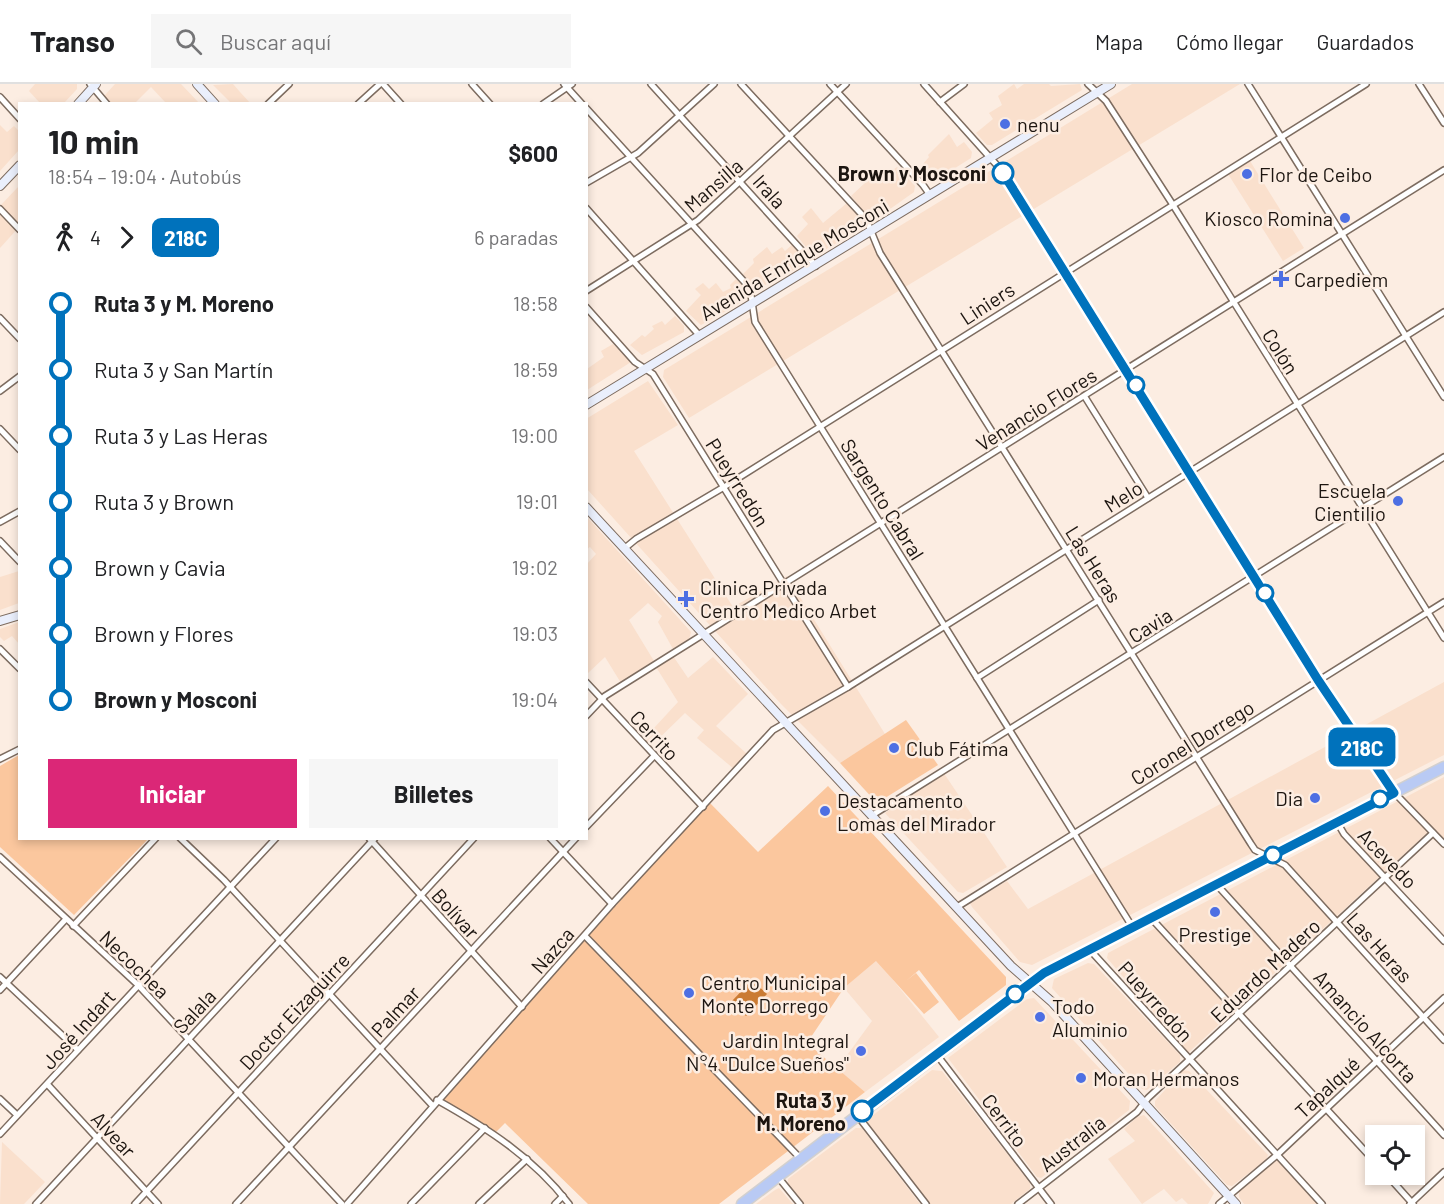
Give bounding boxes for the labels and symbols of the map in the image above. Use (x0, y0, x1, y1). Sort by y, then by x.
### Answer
place label: nenu (1017, 112, 1060, 136)
marker: nenu (998, 117, 1012, 131)
street label: Mansilla (679, 153, 747, 217)
place label: Brown y Mosconi (838, 161, 986, 185)
marker: Brown y Mosconi (992, 162, 1014, 184)
place label: Flor de Ceibo (1259, 162, 1372, 186)
marker: Flor de Ceibo (1240, 167, 1254, 181)
street label: Irala (749, 169, 791, 213)
street label: Avenida Enrique Mosconi (695, 193, 893, 325)
place label: Kiosco Romina (1204, 206, 1333, 230)
marker: Kiosco Romina (1338, 211, 1352, 225)
place label: Carpediem (1294, 267, 1388, 291)
marker: Carpediem (1272, 270, 1290, 288)
street label: Liniers (955, 277, 1019, 329)
street label: Colón (1258, 324, 1304, 378)
street label: Venancio Flores (971, 362, 1101, 456)
unlabelled marker (1127, 376, 1145, 394)
street label: Pueyrredón (701, 433, 775, 531)
street label: Sargento Cabral (836, 434, 930, 564)
street label: Melo (1099, 475, 1147, 517)
place label: Escuela Cientilio (1314, 478, 1386, 525)
marker: Escuela Cientilio (1391, 494, 1405, 508)
street label: Las Heras (1061, 521, 1127, 607)
place label: Clinica Privada Centro Medico Arbet (700, 575, 877, 622)
unlabelled marker (1256, 584, 1274, 602)
marker: Clinica Privada Centro Medico Arbet (677, 590, 695, 608)
street label: Cavia (1124, 602, 1176, 648)
street label: Coronel Dorrego (1126, 694, 1258, 790)
street label: Cerrito (626, 705, 684, 765)
line badge: 218C (1320, 728, 1404, 766)
place label: Club Fátima (906, 736, 1008, 760)
marker: Club Fátima (887, 741, 901, 755)
place label: Dia (1275, 786, 1303, 810)
place label: Destacamento Lomas del Mirador (837, 788, 996, 835)
unlabelled marker (1371, 790, 1389, 808)
marker: Dia (1308, 791, 1322, 805)
marker: Destacamento Lomas del Mirador (818, 804, 832, 818)
street label: Acevedo (1354, 823, 1422, 893)
unlabelled marker (1264, 846, 1282, 864)
street label: Bolívar (427, 883, 485, 943)
marker: Prestige (1208, 905, 1222, 919)
street label: Las Heras (1342, 907, 1418, 987)
street label: Eduardo Madero (1205, 913, 1325, 1027)
street label: Nazca (525, 922, 579, 978)
place label: Prestige (1179, 922, 1251, 946)
street label: Necochea (95, 925, 175, 1003)
street label: Doctor Eizaguirre (234, 948, 354, 1074)
street label: Pueyrredón (1114, 956, 1198, 1046)
street label: Amancio Alcorta (1309, 965, 1423, 1087)
place label: Centro Municipal Monte Dorrego (701, 970, 846, 1017)
street label: Palmar (366, 981, 424, 1041)
street label: José Indart (36, 984, 120, 1074)
street label: Salala (168, 984, 220, 1038)
unlabelled marker (1006, 985, 1024, 1003)
marker: Centro Municipal Monte Dorrego (682, 986, 696, 1000)
place label: Todo Aluminio (1052, 994, 1128, 1041)
marker: Todo Aluminio (1033, 1010, 1047, 1024)
place label: Jardin Integral N°4 "Dulce Sueños" (686, 1028, 849, 1075)
marker: Jardin Integral N°4 "Dulce Sueños" (854, 1044, 868, 1058)
street label: Tapalqué (1290, 1051, 1364, 1123)
place label: Moran Hermanos (1093, 1066, 1239, 1090)
marker: Moran Hermanos (1074, 1071, 1088, 1085)
place label: Ruta 3 y M. Moreno (757, 1088, 846, 1135)
street label: Cerrito (977, 1089, 1033, 1151)
marker: Ruta 3 y M. Moreno (851, 1100, 873, 1122)
street label: Alvear (87, 1106, 141, 1162)
street label: Australia (1034, 1110, 1110, 1176)

